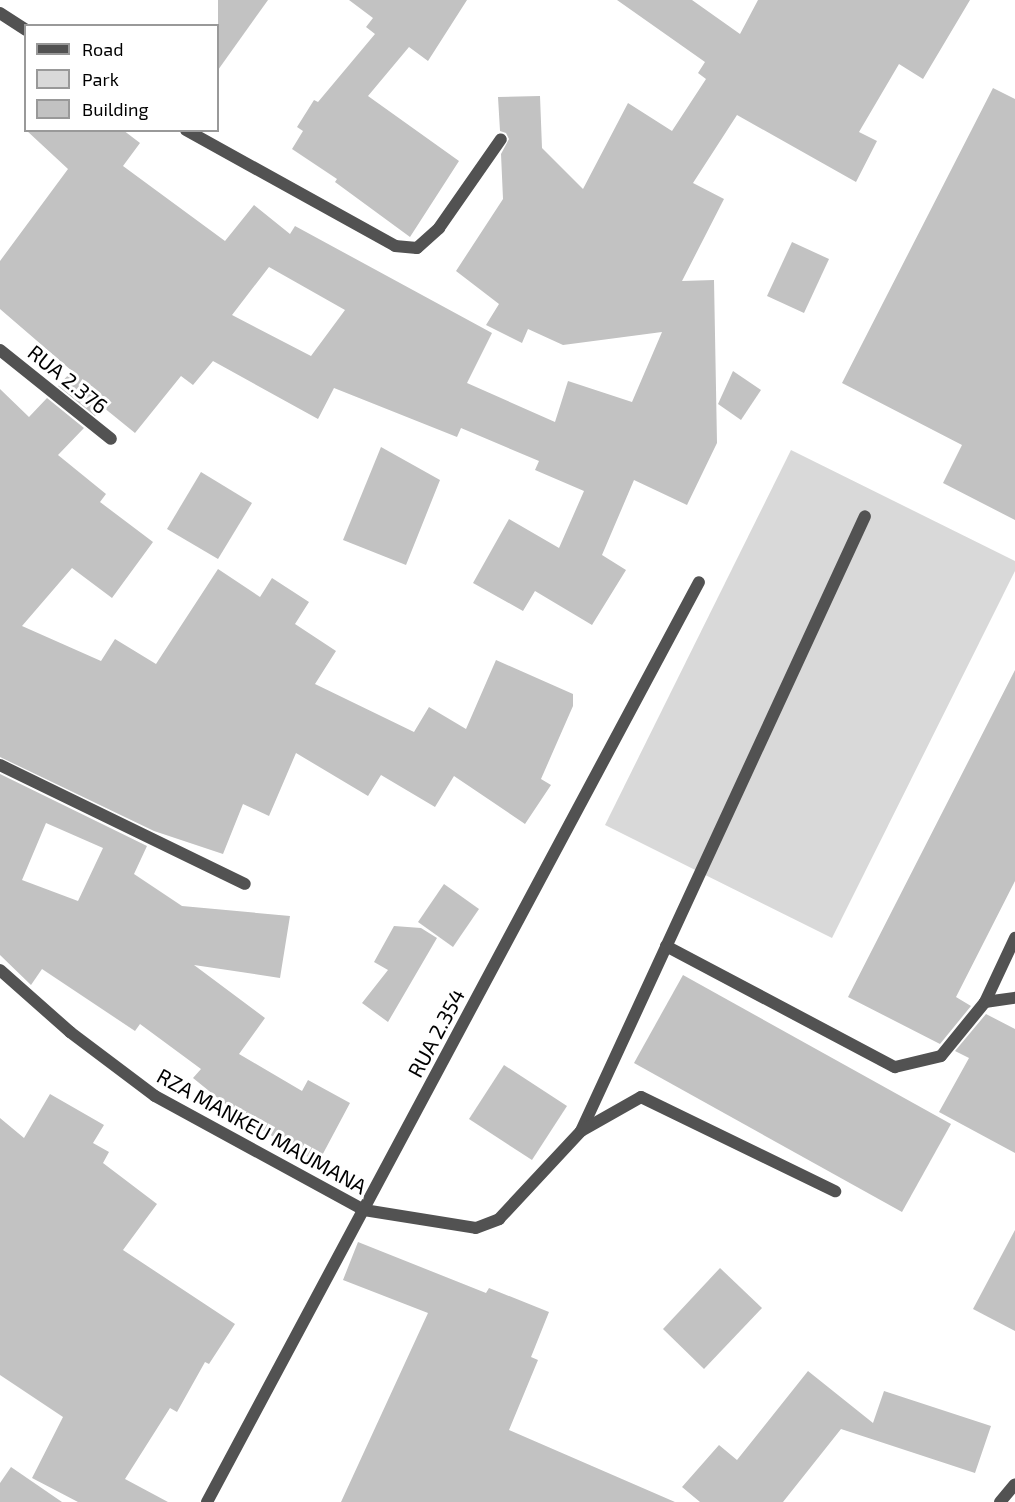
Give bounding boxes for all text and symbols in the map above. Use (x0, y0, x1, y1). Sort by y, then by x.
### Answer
legend (24, 24, 219, 132)
text: Road (82, 38, 123, 60)
text: Park (82, 68, 119, 90)
text: Building (82, 98, 149, 120)
street label: RUA 2.376 (23, 339, 113, 419)
street label: RUA 2.354 (402, 984, 470, 1082)
street label: RZA MANKEU MAUMANA (153, 1063, 371, 1199)

